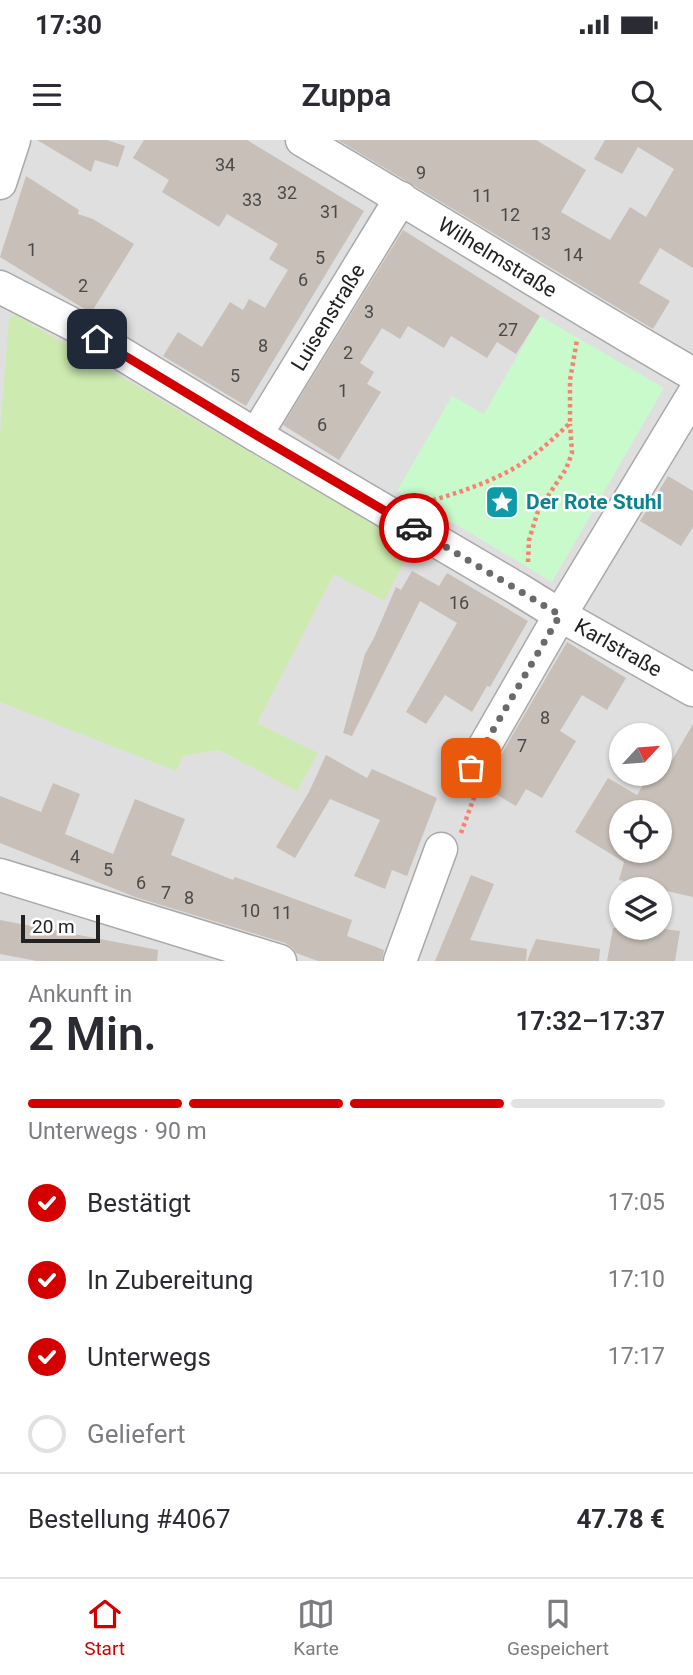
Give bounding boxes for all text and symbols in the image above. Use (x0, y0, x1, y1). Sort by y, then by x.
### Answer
text: 17:30 (35, 10, 102, 40)
icon: menu (28, 76, 66, 114)
text: Zuppa (301, 76, 392, 114)
icon: search (627, 76, 665, 114)
house number: 34 (215, 154, 235, 175)
house number: 9 (416, 162, 426, 183)
house number: 32 (277, 182, 297, 203)
house number: 11 (472, 185, 492, 206)
house number: 33 (242, 189, 262, 210)
house number: 31 (320, 201, 340, 222)
house number: 12 (500, 204, 520, 225)
street label: Wilhelmstraße (434, 212, 561, 303)
house number: 13 (531, 223, 551, 244)
house number: 1 (27, 239, 37, 260)
house number: 14 (563, 244, 583, 265)
house number: 5 (315, 247, 325, 268)
street label: Luisenstraße (286, 260, 370, 375)
house number: 6 (298, 269, 308, 290)
house number: 2 (78, 275, 88, 296)
house number: 3 (364, 301, 374, 322)
pin (67, 309, 127, 369)
house number: 27 (498, 319, 518, 340)
icon: home (78, 320, 116, 358)
house number: 8 (258, 335, 268, 356)
house number: 2 (343, 342, 353, 363)
house number: 5 (230, 365, 240, 386)
house number: 1 (338, 380, 348, 401)
house number: 6 (317, 414, 327, 435)
place icon: Der Rote Stuhl (483, 483, 521, 521)
place label: Der Rote Stuhl (526, 490, 662, 514)
courier (379, 493, 449, 563)
icon: car (395, 509, 433, 547)
house number: 16 (449, 592, 469, 613)
street label: Karlstraße (570, 614, 666, 682)
house number: 8 (540, 707, 550, 728)
north arrow (609, 723, 672, 786)
map controls (609, 723, 672, 940)
house number: 7 (517, 735, 527, 756)
pin (441, 738, 501, 798)
icon: bag (452, 749, 490, 787)
button: locate (609, 800, 672, 863)
house number: 4 (70, 846, 80, 867)
house number: 5 (103, 859, 113, 880)
house number: 6 (136, 872, 146, 893)
button: layers (609, 877, 672, 940)
house number: 7 (161, 882, 171, 903)
house number: 8 (184, 887, 194, 908)
house number: 10 (240, 900, 260, 921)
house number: 11 (272, 902, 292, 923)
scale bar (21, 912, 100, 944)
text: 20 m (32, 915, 75, 938)
text: Ankunft in (28, 981, 132, 1008)
text: 17:32–17:37 (515, 1006, 665, 1036)
text: 2 Min. (28, 1007, 157, 1061)
text: Unterwegs · 90 m (28, 1118, 207, 1145)
icon: check (28, 1184, 66, 1222)
text: Bestätigt (87, 1188, 191, 1218)
text: 17:05 (608, 1189, 665, 1216)
icon: check (28, 1261, 66, 1299)
text: In Zubereitung (87, 1265, 253, 1295)
text: 17:10 (608, 1266, 665, 1293)
icon: check (28, 1338, 66, 1376)
text: Unterwegs (87, 1342, 211, 1372)
text: 17:17 (608, 1343, 665, 1370)
text: Geliefert (87, 1419, 185, 1449)
text: Bestellung #4067 (28, 1504, 231, 1534)
text: 47.78 € (576, 1504, 665, 1534)
tab: Start (84, 1595, 125, 1660)
tab: Karte (293, 1595, 339, 1660)
tab: Gespeichert (507, 1595, 609, 1660)

